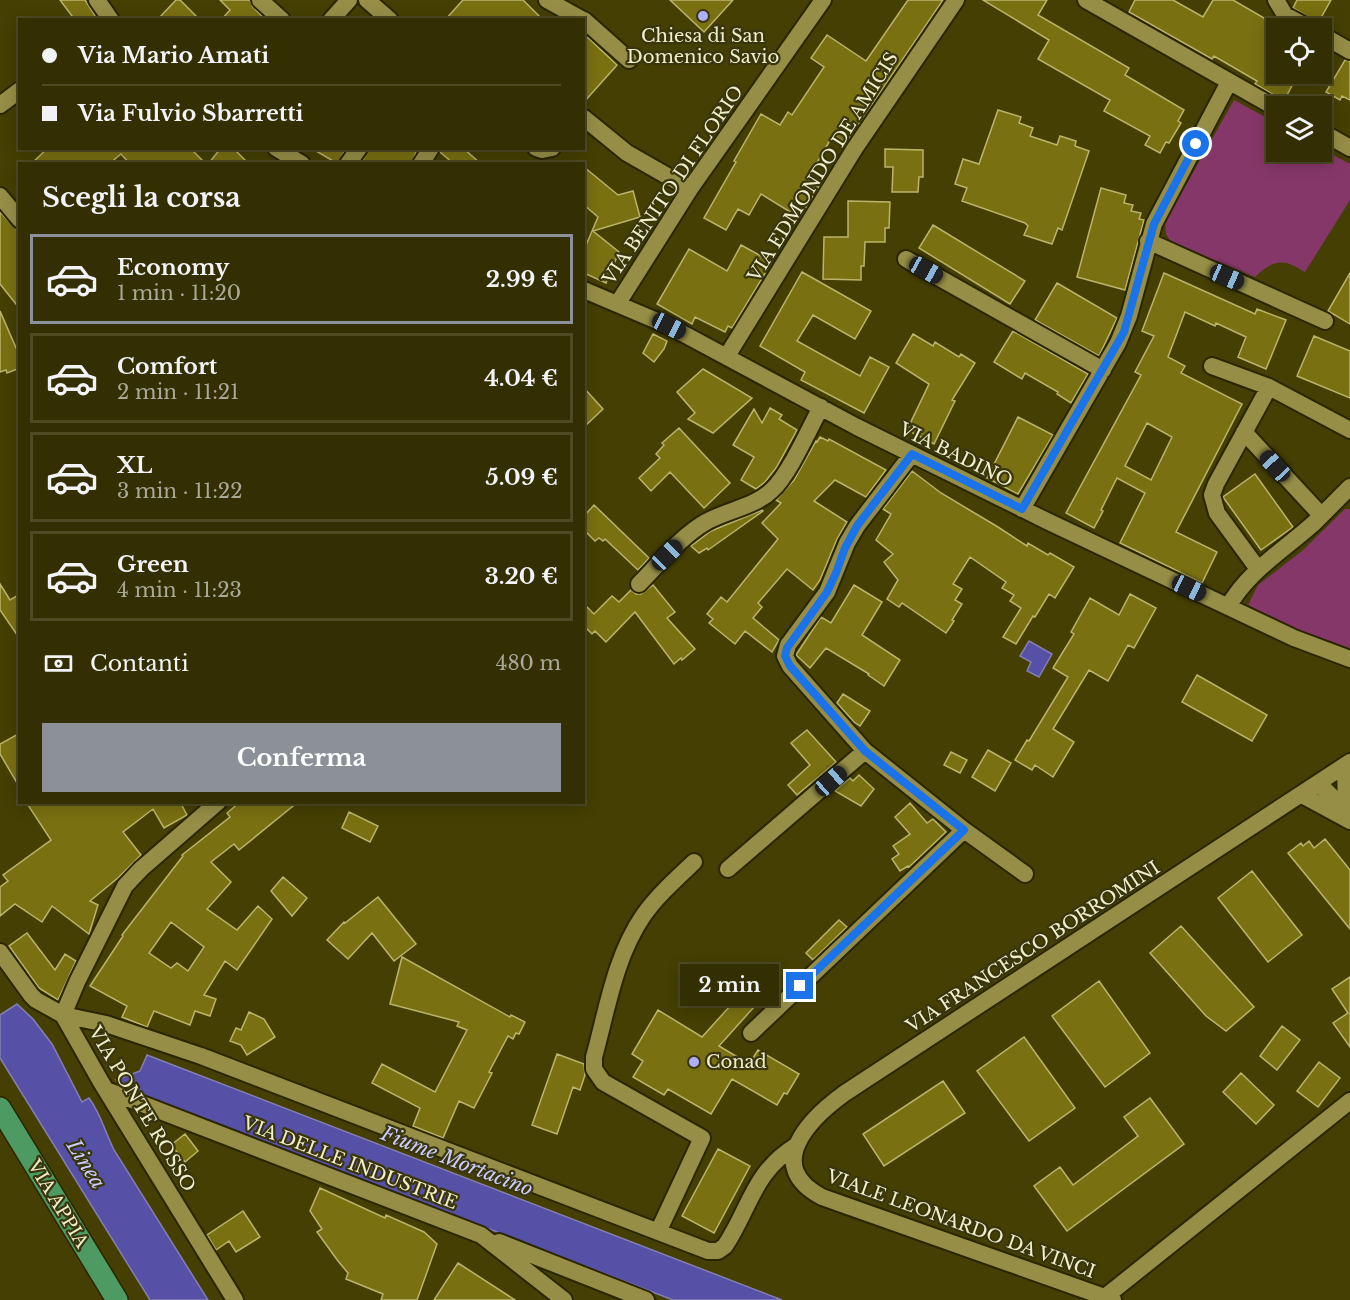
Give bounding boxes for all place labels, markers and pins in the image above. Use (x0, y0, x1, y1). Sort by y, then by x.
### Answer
marker: Chiesa di San Domenico Savio (696, 9, 710, 23)
place label: Chiesa di San Domenico Savio (627, 25, 779, 68)
place label: Conad (706, 1051, 767, 1073)
marker: Conad (687, 1055, 701, 1069)

